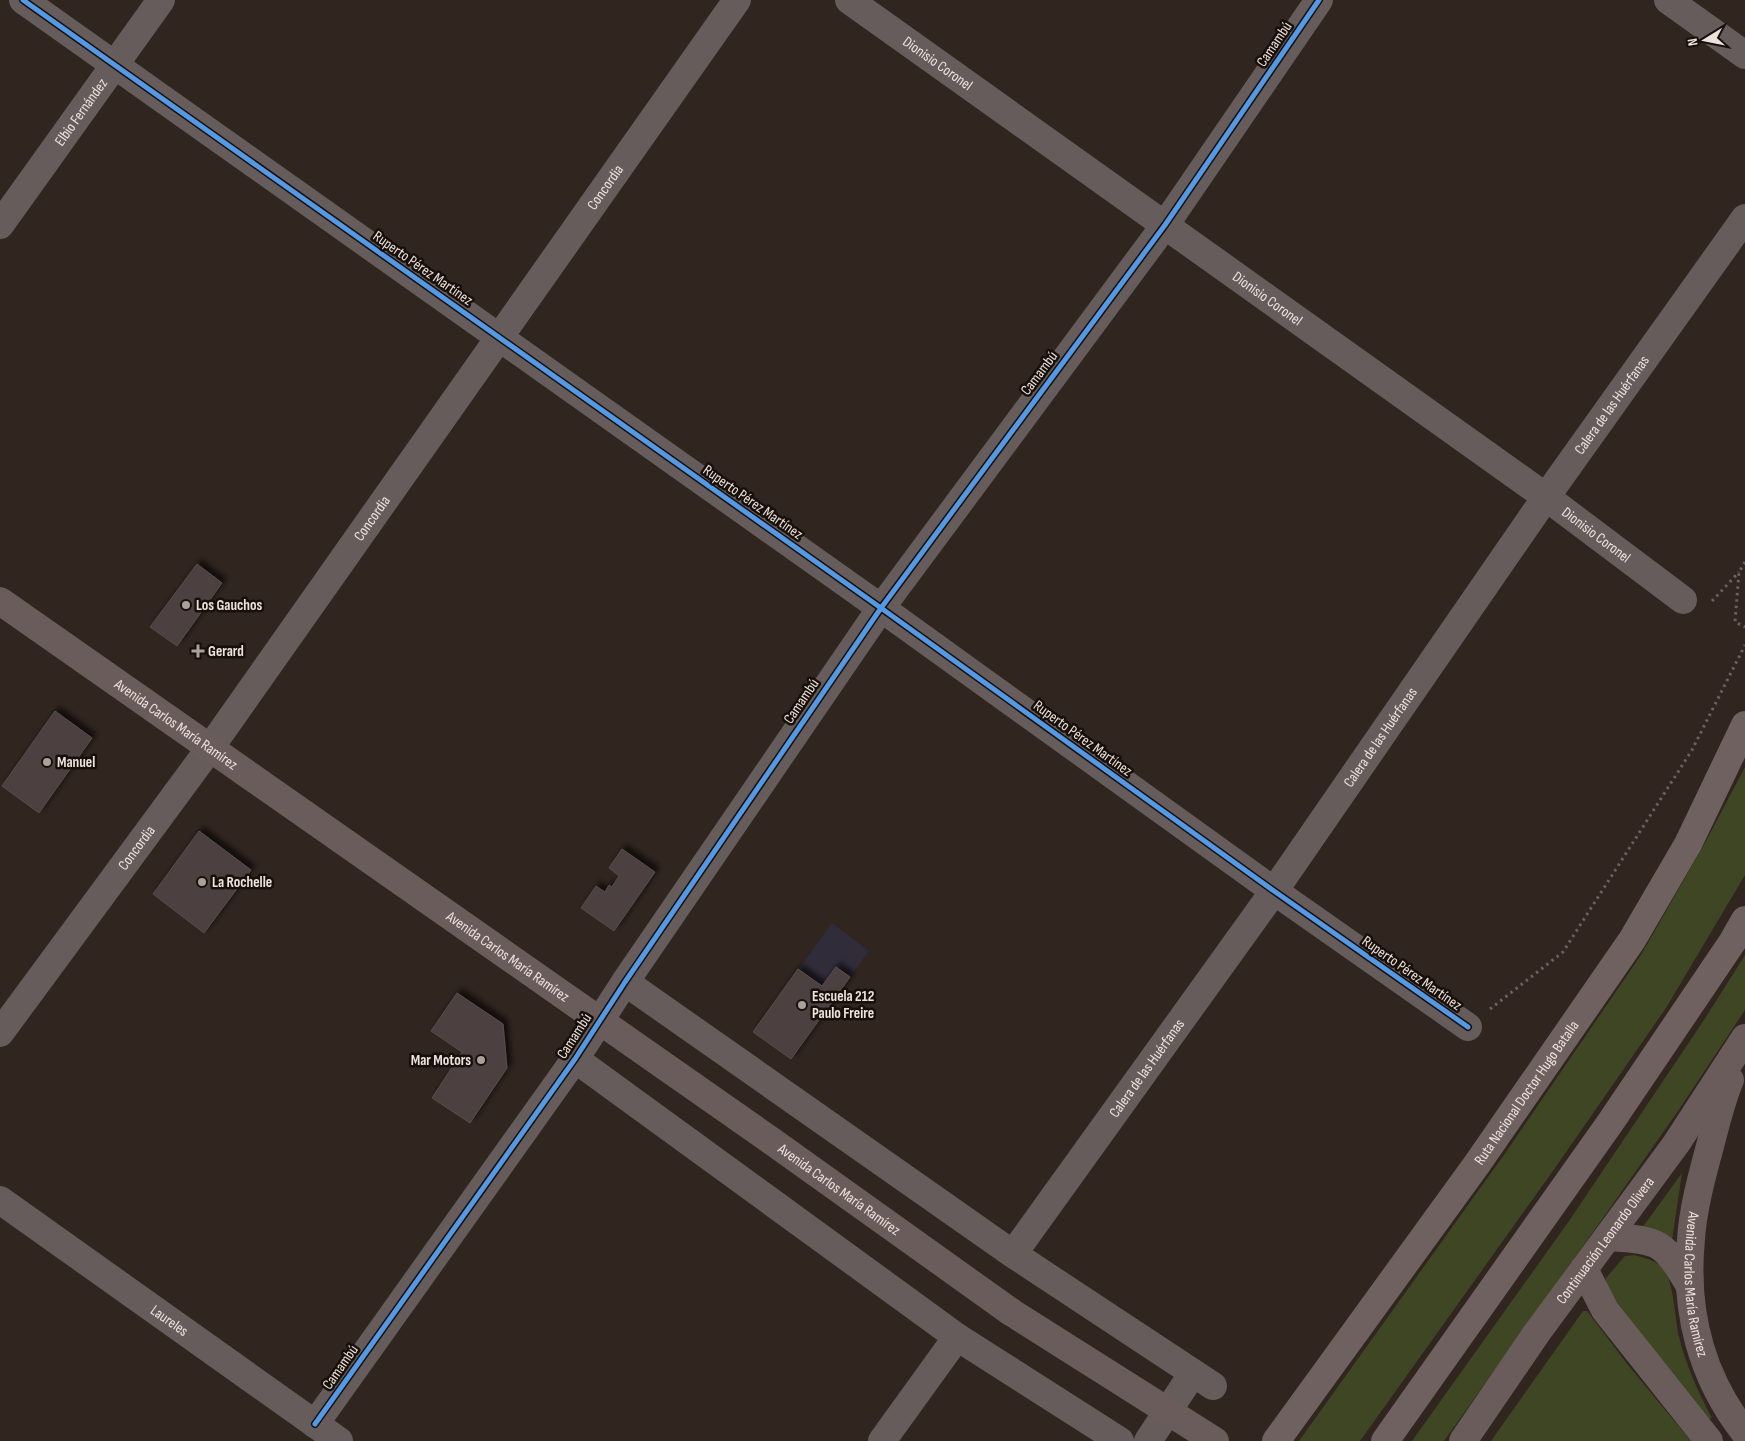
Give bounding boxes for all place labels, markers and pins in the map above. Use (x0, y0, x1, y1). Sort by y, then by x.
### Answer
place label: Los Gauchos (196, 596, 263, 615)
marker: Los Gauchos (180, 599, 192, 611)
place label: Gerard (208, 642, 244, 661)
marker: Gerard (192, 645, 204, 657)
place label: Manuel (57, 753, 95, 772)
marker: Manuel (41, 756, 53, 768)
place label: La Rochelle (212, 873, 272, 892)
marker: La Rochelle (196, 876, 208, 888)
place label: Escuela 212 Paulo Freire (812, 987, 874, 1023)
marker: Escuela 212 Paulo Freire (796, 999, 808, 1011)
place label: Mar Motors (411, 1051, 471, 1070)
marker: Mar Motors (475, 1054, 487, 1066)

